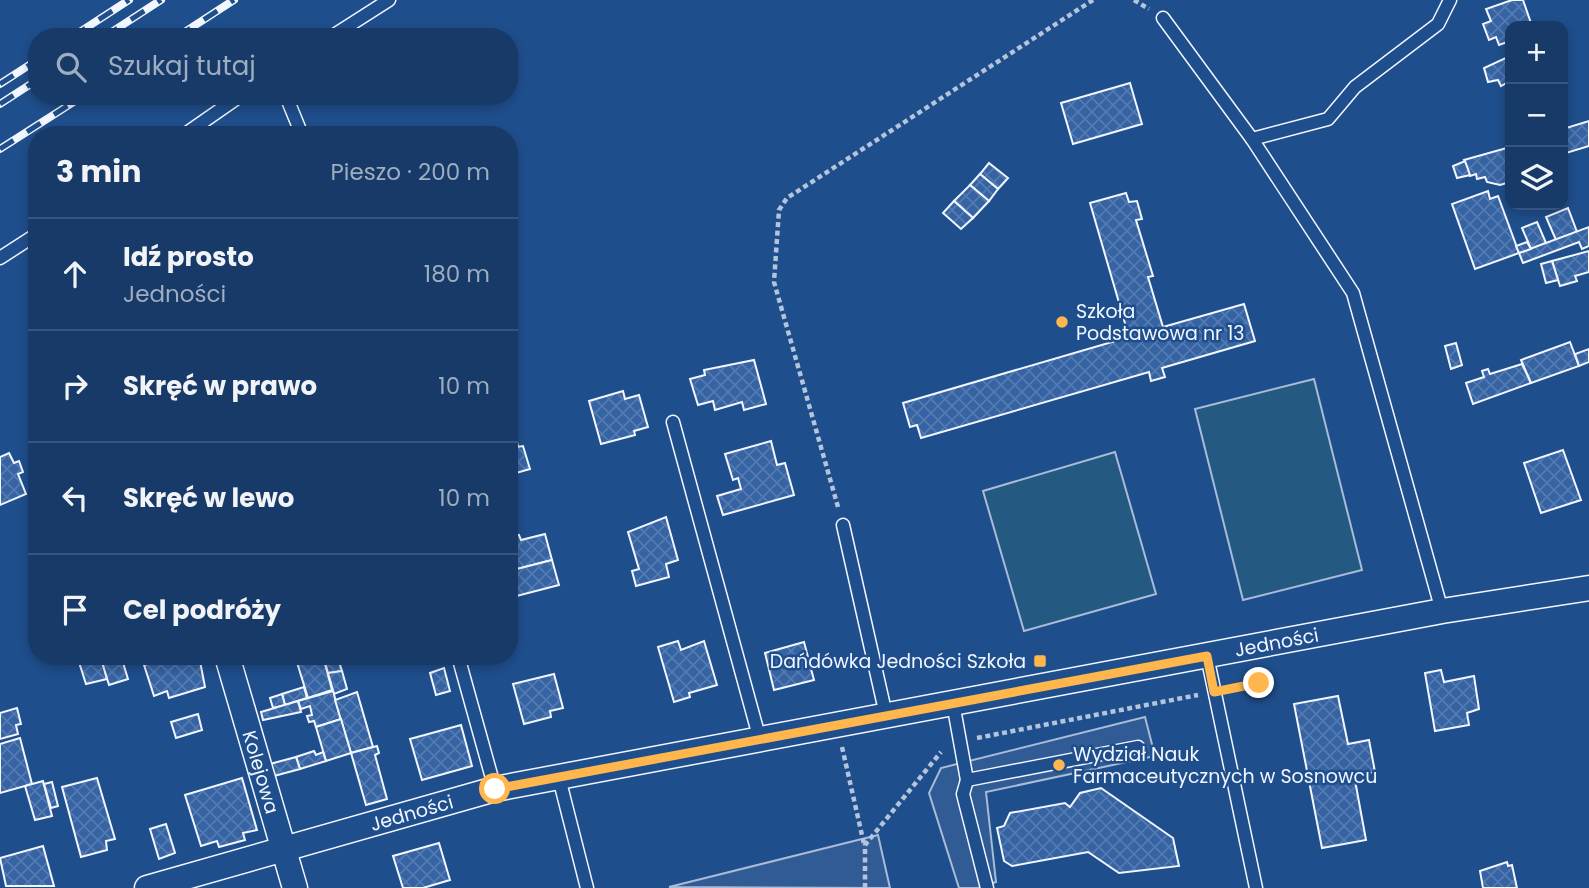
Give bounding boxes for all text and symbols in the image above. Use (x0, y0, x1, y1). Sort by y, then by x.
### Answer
map controls (1505, 21, 1568, 210)
button: + (1505, 21, 1568, 84)
search box (28, 28, 518, 105)
icon: search (52, 48, 90, 86)
text: Szukaj tutaj (108, 48, 256, 84)
button: − (1505, 84, 1568, 147)
button: layers (1505, 147, 1568, 210)
text: 3 min (56, 150, 141, 193)
text: Pieszo · 200 m (330, 156, 490, 188)
text: Idź prosto (123, 239, 254, 275)
icon: ahead (56, 255, 94, 293)
text: 180 m (424, 258, 490, 290)
text: Jedności (123, 278, 226, 310)
place label: Szkoła Podstawowa nr 13 (1076, 298, 1245, 347)
marker: Szkoła Podstawowa nr 13 (1054, 314, 1070, 330)
icon: right (56, 367, 94, 405)
text: Skręć w prawo (123, 368, 317, 404)
text: 10 m (438, 370, 490, 402)
icon: left (56, 479, 94, 517)
text: Skręć w lewo (123, 480, 294, 516)
text: 10 m (438, 482, 490, 514)
icon: arrive (56, 591, 94, 629)
text: Cel podróży (123, 592, 281, 628)
street label: Jedności (1232, 621, 1321, 664)
place label: Dańdówka Jedności Szkoła (770, 648, 1026, 675)
marker: Dańdówka Jedności Szkoła (1032, 653, 1048, 669)
route end (1243, 667, 1274, 698)
street label: Kolejowa (236, 727, 286, 817)
place label: Wydział Nauk Farmaceutycznych w Sosnowcu (1073, 741, 1377, 790)
marker: Wydział Nauk Farmaceutycznych w Sosnowcu (1051, 757, 1067, 773)
route start (479, 773, 510, 804)
street label: Jedności (367, 789, 456, 838)

